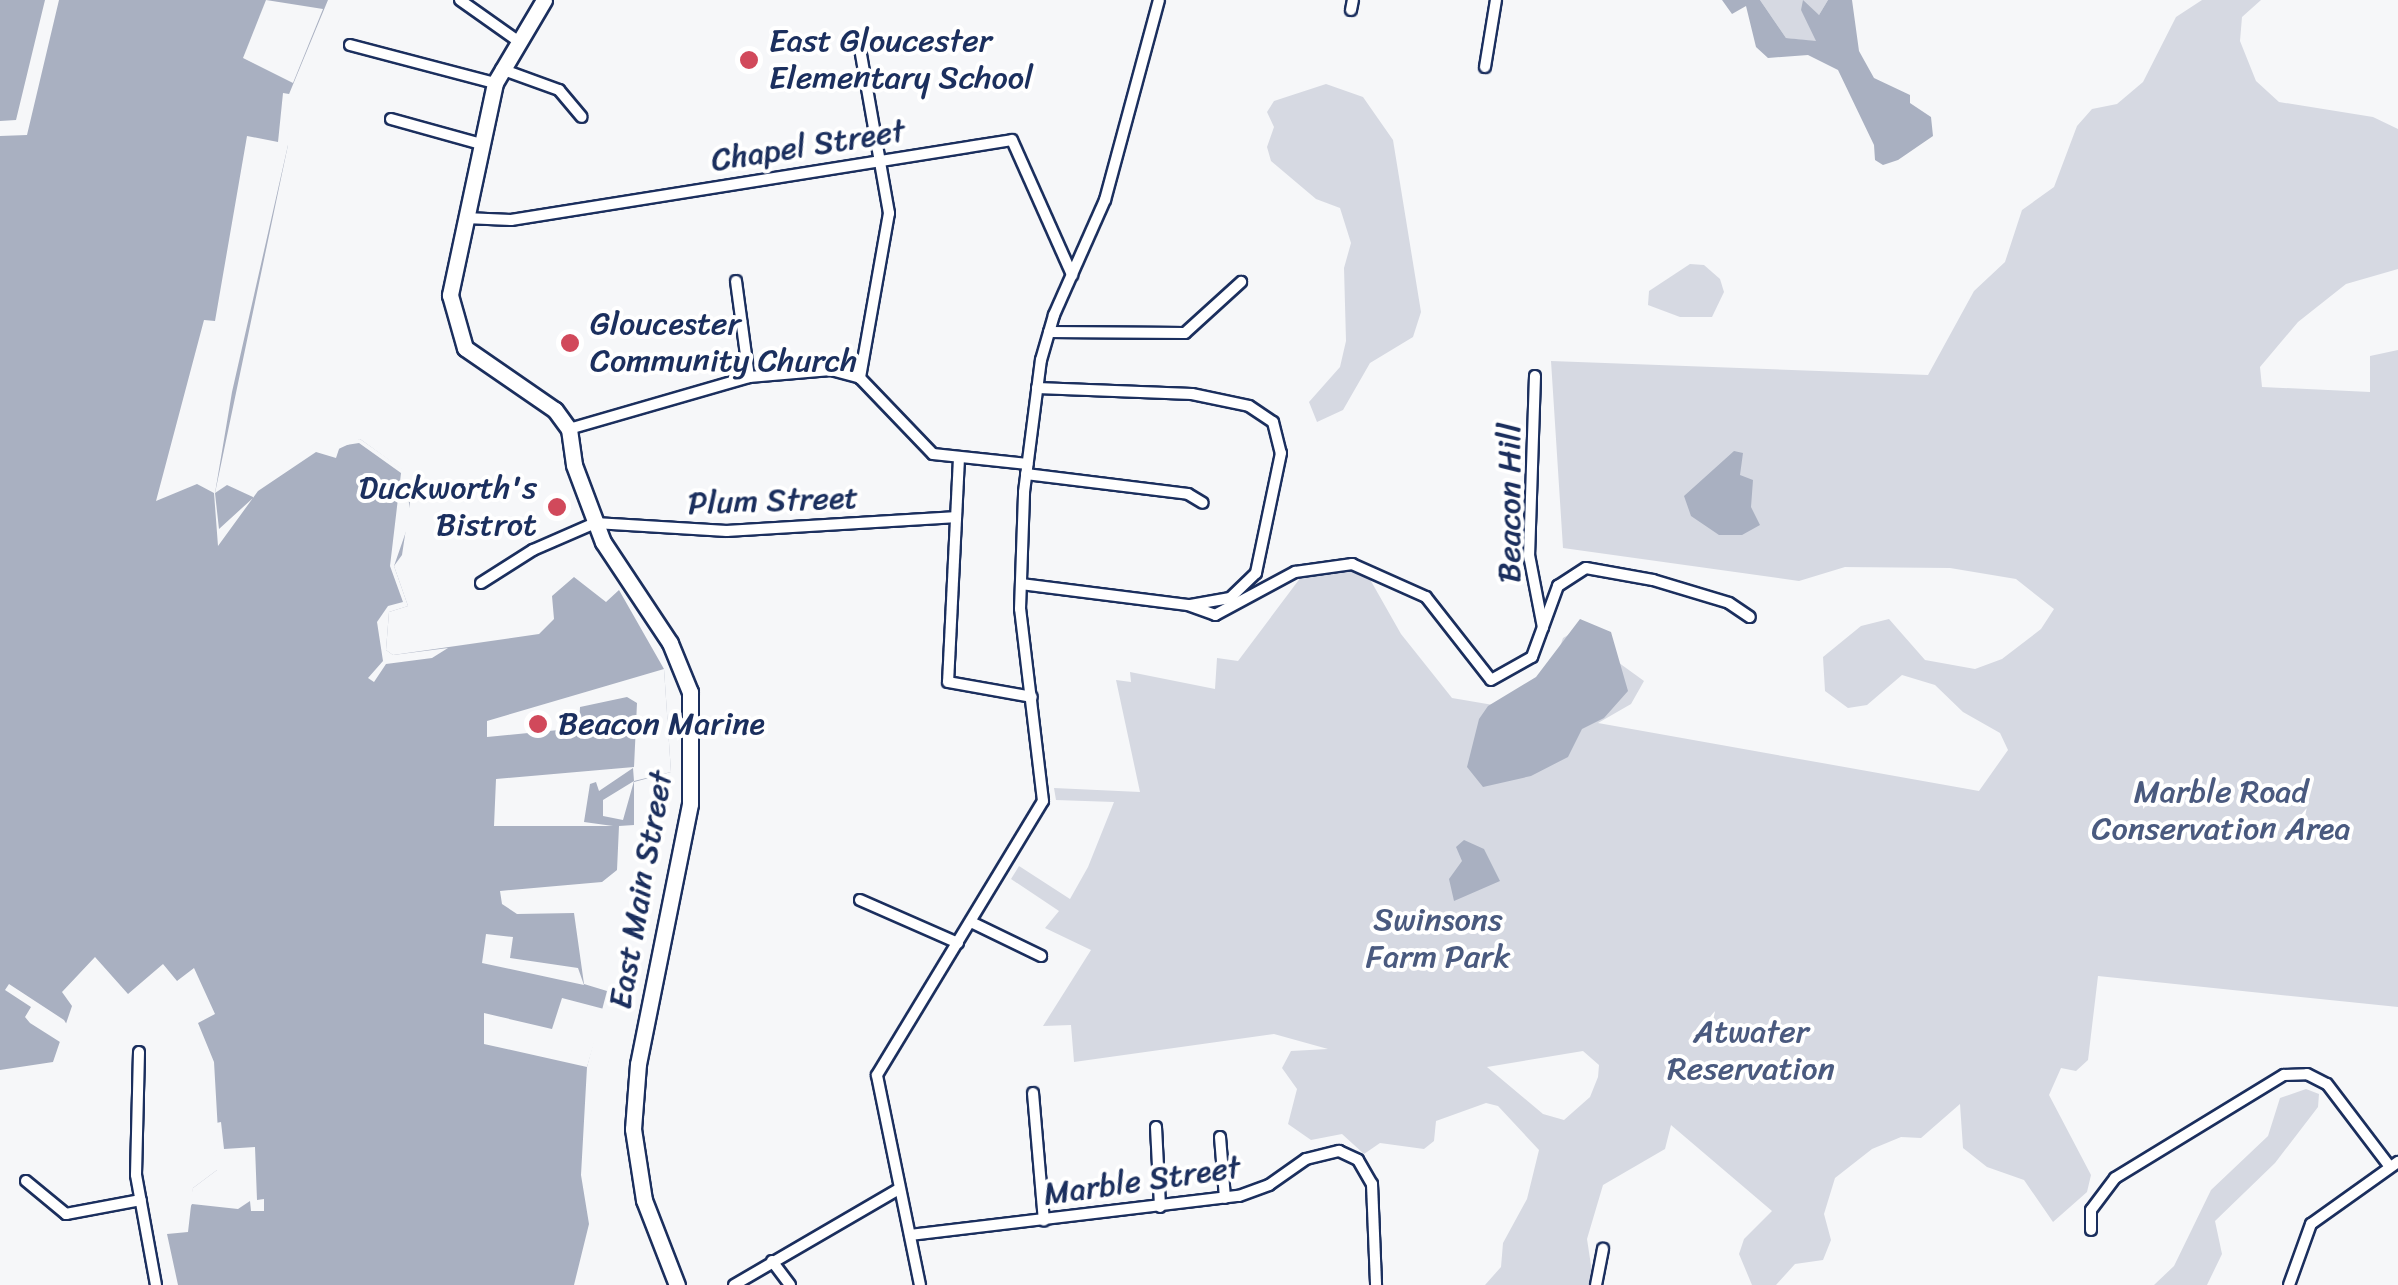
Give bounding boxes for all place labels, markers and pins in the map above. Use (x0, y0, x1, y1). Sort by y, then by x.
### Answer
place label: East Gloucester Elementary School (769, 23, 1033, 98)
marker: East Gloucester Elementary School (738, 49, 760, 71)
place label: Gloucester Community Church (590, 306, 857, 381)
marker: Gloucester Community Church (559, 332, 581, 354)
place label: Duckworth's Bistrot (359, 470, 537, 545)
marker: Duckworth's Bistrot (546, 496, 568, 518)
place label: Beacon Marine (558, 705, 765, 743)
marker: Beacon Marine (527, 713, 549, 735)

